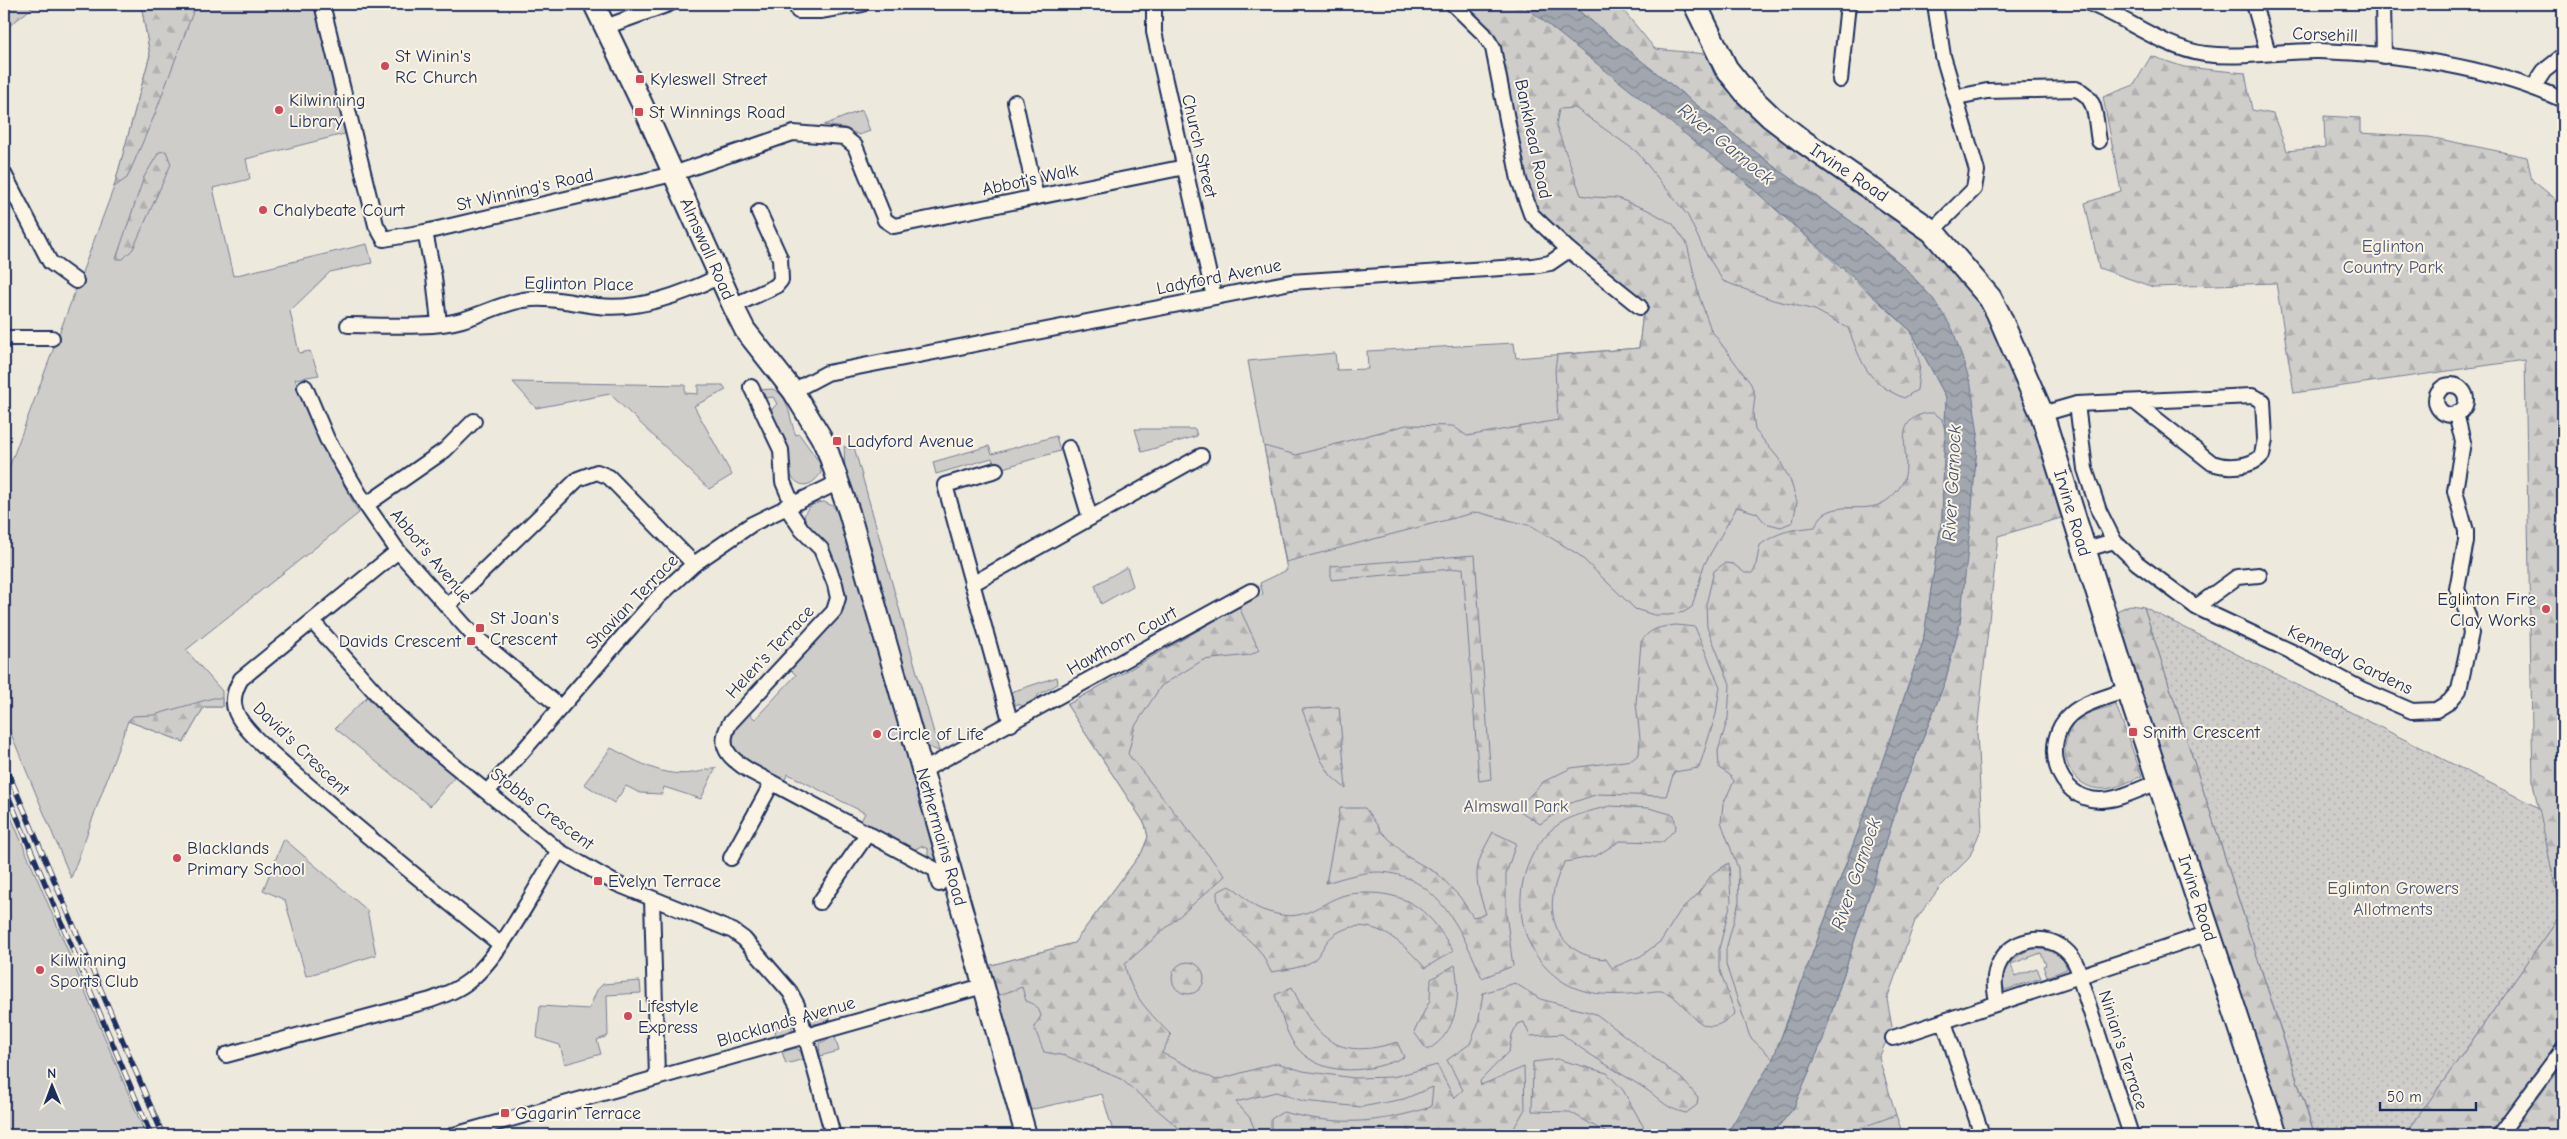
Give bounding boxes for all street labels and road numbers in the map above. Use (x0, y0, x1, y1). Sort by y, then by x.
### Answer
street label: Corsehill (2292, 23, 2358, 47)
street label: Bankhead Road (1510, 77, 1556, 201)
street label: Church Street (1177, 92, 1221, 201)
street label: Irvine Road (1806, 139, 1892, 207)
street label: Abbot's Walk (980, 160, 1080, 200)
street label: St Winning's Road (454, 164, 596, 216)
street label: Almswall Road (675, 195, 739, 303)
street label: Ladyford Avenue (1155, 255, 1283, 299)
street label: Eglinton Place (524, 273, 634, 295)
street label: Irvine Road (2049, 467, 2095, 559)
street label: Abbot's Avenue (386, 505, 476, 607)
street label: Shavian Terrace (581, 550, 683, 654)
street label: Helen's Terrace (721, 601, 819, 703)
street label: Hawthorn Court (1063, 602, 1181, 680)
street label: Kennedy Gardens (2284, 621, 2416, 699)
street label: David's Crescent (248, 698, 354, 801)
street label: Stobbs Crescent (486, 763, 598, 855)
street label: Nethermains Road (911, 766, 971, 908)
street label: Irvine Road (2173, 852, 2221, 944)
street label: Ninian's Terrace (2094, 988, 2152, 1112)
street label: Blacklands Avenue (714, 992, 858, 1052)

